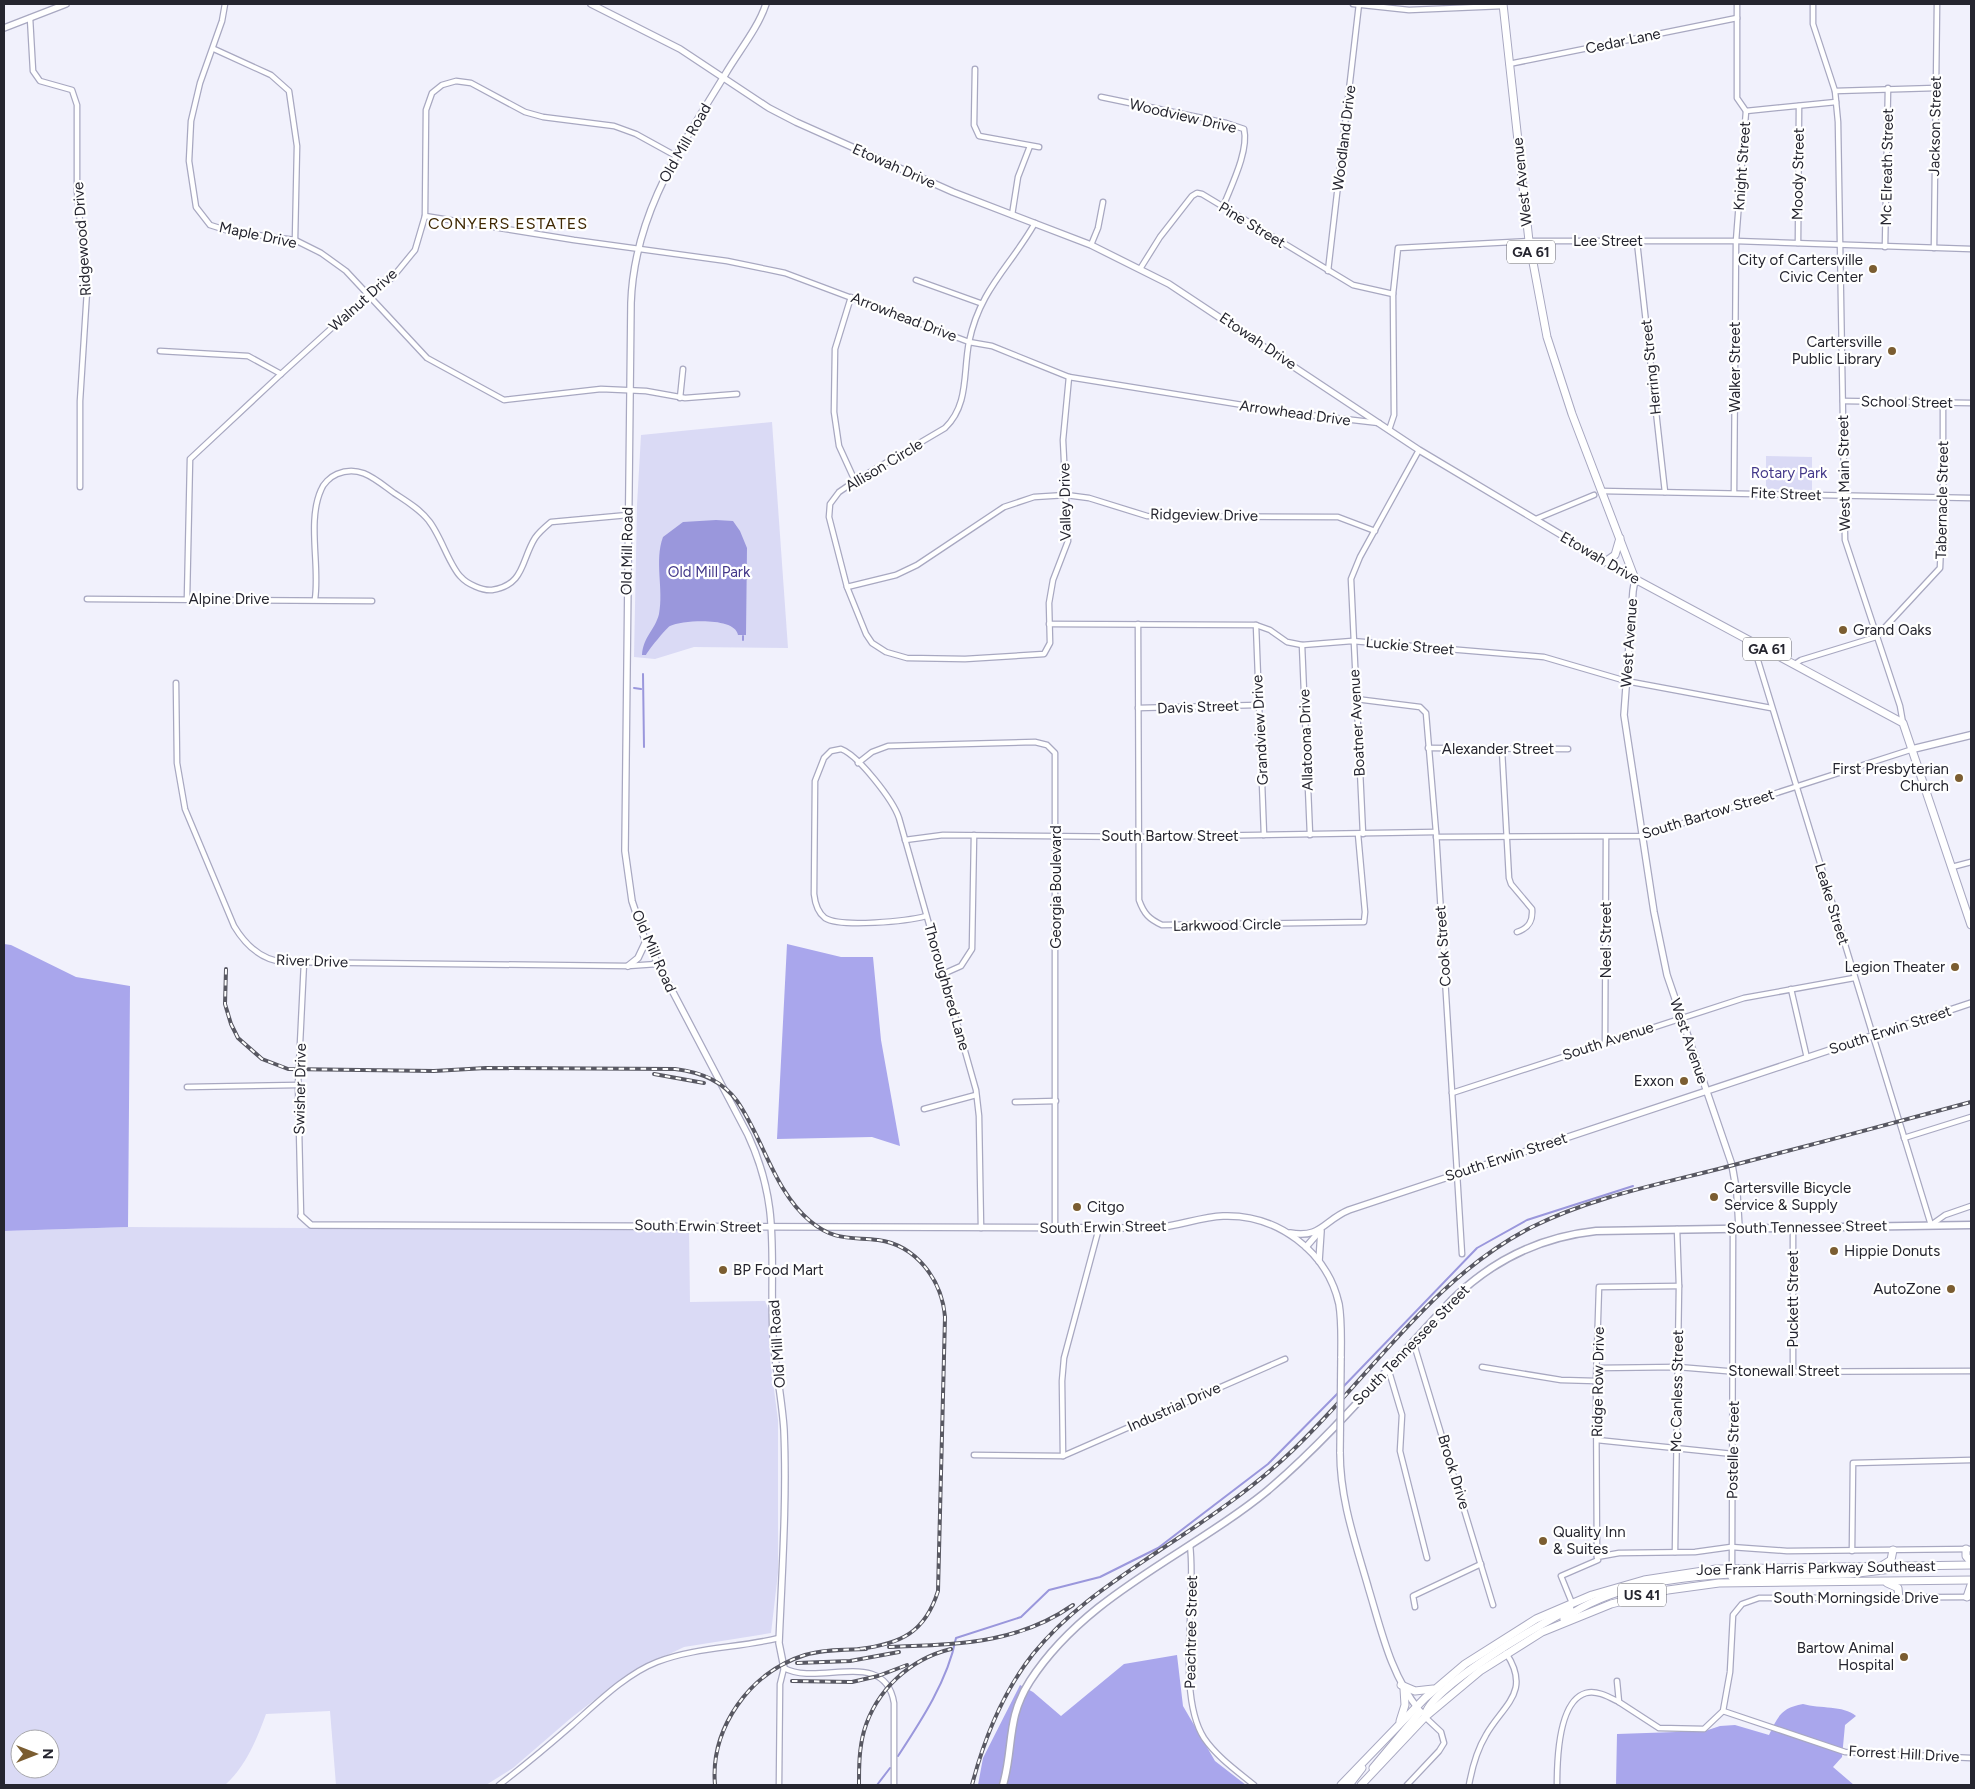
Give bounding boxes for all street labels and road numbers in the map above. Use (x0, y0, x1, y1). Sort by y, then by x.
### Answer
street label: Cedar Lane (1584, 24, 1662, 58)
street label: Jackson Street (1925, 75, 1945, 176)
street label: Woodland Drive (1329, 84, 1359, 192)
street label: Woodview Drive (1128, 95, 1238, 137)
street label: Old Mill Road (655, 100, 715, 186)
street label: Mc Elreath Street (1877, 108, 1897, 226)
street label: Knight Street (1730, 120, 1754, 211)
street label: Moody Street (1788, 127, 1808, 220)
street label: West Avenue (1508, 137, 1536, 227)
street label: Etowah Drive (850, 140, 938, 192)
street label: Ridgewood Drive (69, 181, 95, 297)
street label: Pine Street (1215, 198, 1289, 252)
street label: Maple Drive (217, 218, 299, 252)
street label: Lee Street (1573, 232, 1643, 250)
road number: GA 61 (1507, 240, 1555, 264)
street label: Walnut Drive (325, 265, 401, 335)
street label: Arrowhead Drive (849, 289, 959, 345)
street label: Etowah Drive (1216, 309, 1300, 373)
street label: Herring Street (1637, 318, 1665, 416)
street label: Walker Street (1726, 321, 1744, 412)
street label: School Street (1861, 392, 1954, 412)
street label: Arrowhead Drive (1238, 396, 1352, 430)
street label: West Main Street (1834, 414, 1854, 531)
street label: Allison Circle (842, 435, 926, 495)
street label: Tabernacle Street (1932, 440, 1952, 559)
street label: Valley Drive (1055, 463, 1075, 541)
street label: Fite Street (1750, 484, 1822, 504)
street label: Ridgeview Drive (1150, 505, 1258, 525)
street label: Old Mill Road (617, 507, 637, 595)
street label: Etowah Drive (1557, 528, 1643, 588)
street label: Alpine Drive (189, 590, 269, 608)
street label: West Avenue (1617, 598, 1641, 688)
street label: Luckie Street (1365, 633, 1455, 659)
road number: GA 61 (1743, 638, 1791, 661)
street label: Boatner Avenue (1345, 669, 1369, 777)
street label: Grandview Drive (1248, 674, 1272, 786)
street label: Allatoona Drive (1295, 689, 1317, 791)
street label: Davis Street (1157, 697, 1240, 717)
street label: Alexander Street (1442, 740, 1555, 758)
street label: South Bartow Street (1640, 785, 1777, 843)
street label: Georgia Boulevard (1047, 825, 1065, 949)
street label: South Bartow Street (1101, 827, 1239, 845)
street label: Leake Street (1811, 861, 1853, 947)
street label: Neel Street (1597, 901, 1615, 979)
street label: Cook Street (1431, 905, 1455, 987)
street label: Old Mill Road (628, 907, 680, 995)
street label: Larkwood Circle (1173, 915, 1281, 935)
street label: Thoroughbred Lane (920, 921, 974, 1053)
street label: River Drive (276, 951, 348, 971)
street label: West Avenue (1666, 996, 1712, 1086)
street label: South Erwin Street (1827, 1002, 1954, 1058)
street label: South Avenue (1560, 1018, 1656, 1064)
street label: Swisher Drive (290, 1043, 310, 1135)
street label: South Erwin Street (1443, 1129, 1570, 1185)
street label: South Erwin Street (634, 1216, 762, 1236)
street label: South Erwin Street (1039, 1217, 1167, 1237)
street label: South Tennessee Street (1727, 1217, 1888, 1237)
street label: Puckett Street (1784, 1250, 1802, 1348)
street label: South Tennessee Street (1349, 1281, 1473, 1409)
street label: Old Mill Road (765, 1299, 789, 1389)
street label: Ridge Row Drive (1588, 1327, 1608, 1437)
street label: Mc Canless Street (1667, 1329, 1687, 1452)
street label: Stonewall Street (1728, 1362, 1840, 1380)
street label: Industrial Drive (1125, 1378, 1223, 1436)
street label: Postelle Street (1723, 1400, 1743, 1499)
street label: Brook Drive (1434, 1432, 1474, 1512)
street label: Joe Frank Harris Parkway Southeast (1696, 1557, 1936, 1579)
street label: Peachtree Street (1181, 1575, 1201, 1689)
road number: US 41 (1618, 1584, 1666, 1606)
street label: South Morningside Drive (1773, 1589, 1939, 1607)
street label: Forrest Hill Drive (1848, 1742, 1960, 1766)

